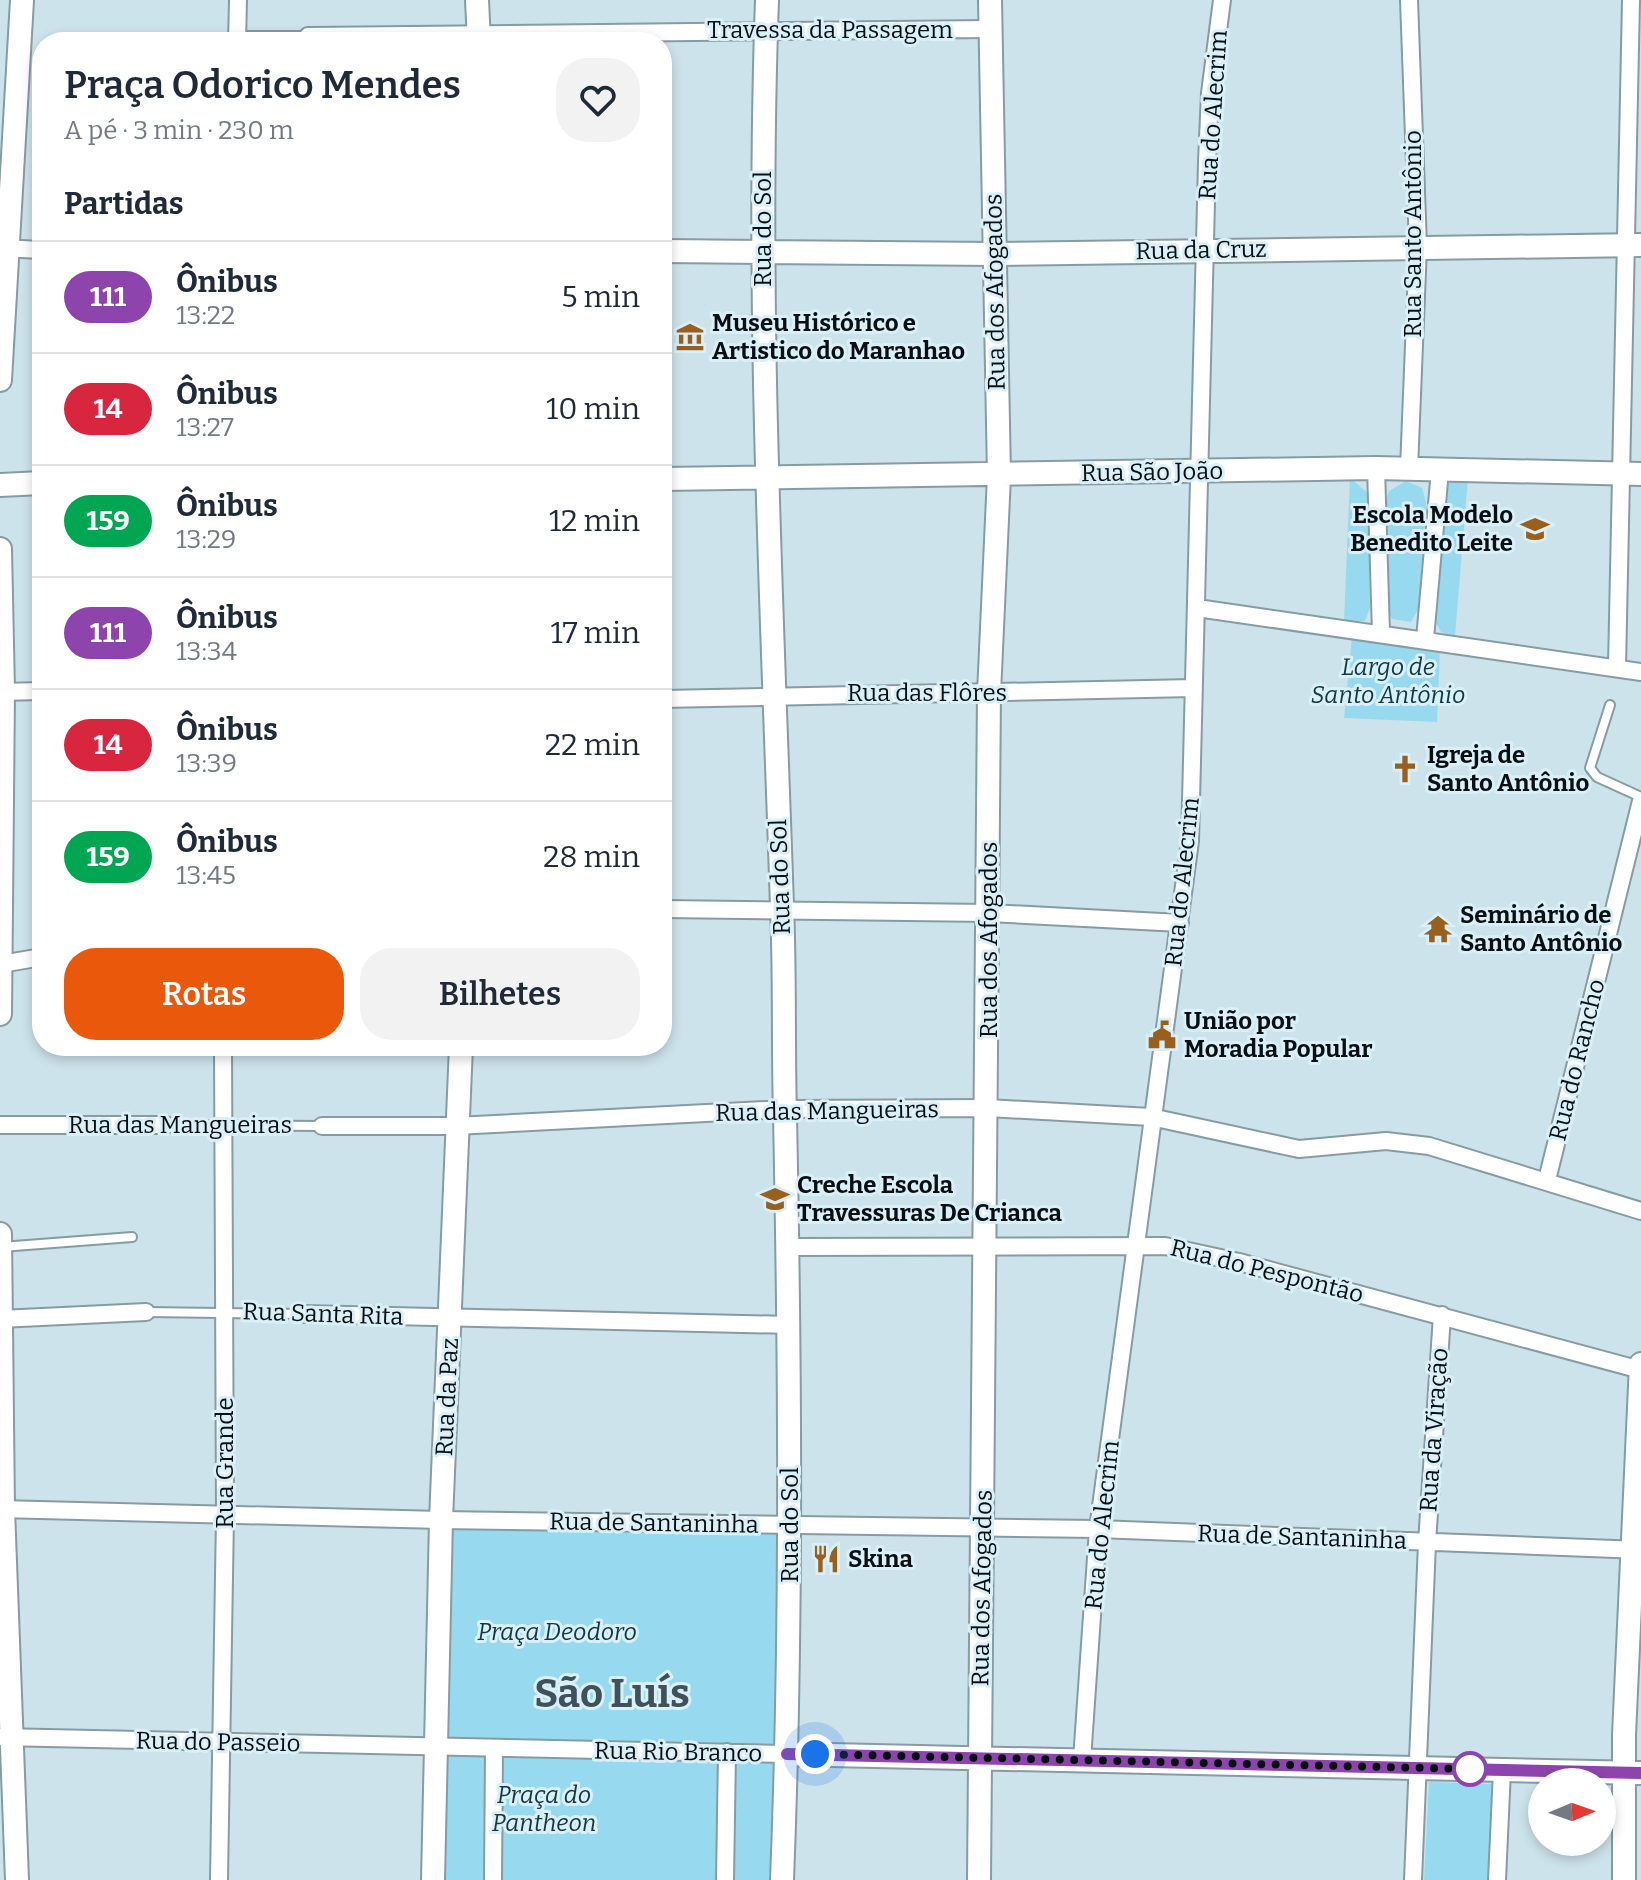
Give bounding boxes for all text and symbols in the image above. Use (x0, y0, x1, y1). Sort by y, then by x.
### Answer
street label: Travessa da Passagem (707, 16, 953, 44)
street label: Rua do Alecrim (1193, 29, 1233, 201)
button: heart (556, 58, 640, 142)
text: Praça Odorico Mendes (64, 62, 461, 108)
text: A pé · 3 min · 230 m (64, 115, 294, 146)
street label: Rua Santo Antônio (1399, 130, 1427, 338)
street label: Rua do Sol (749, 171, 777, 287)
text: Partidas (64, 186, 184, 222)
street label: Rua dos Afogados (979, 193, 1011, 391)
street label: Rua da Cruz (1135, 235, 1267, 265)
text: Ônibus (176, 264, 278, 300)
text: 5 min (561, 279, 640, 315)
text: 111 (90, 280, 126, 313)
text: 13:22 (176, 300, 235, 331)
place label: Museu Histórico e Artistico do Maranhao (712, 309, 965, 365)
museum icon: Museu Histórico e Artistico do Maranhao (675, 322, 705, 352)
text: Ônibus (176, 376, 278, 412)
text: 10 min (546, 391, 640, 427)
text: 14 (93, 392, 123, 425)
text: 13:27 (176, 412, 234, 443)
street label: Rua São João (1081, 457, 1223, 487)
text: Ônibus (176, 488, 278, 524)
place label: Escola Modelo Benedito Leite (1350, 501, 1513, 557)
text: 12 min (549, 503, 640, 539)
text: 159 (86, 504, 130, 537)
school or university icon: Escola Modelo Benedito Leite (1520, 514, 1550, 544)
text: 13:29 (176, 524, 236, 555)
text: Ônibus (176, 600, 278, 636)
text: 17 min (551, 615, 640, 651)
text: 111 (90, 616, 126, 649)
text: 13:34 (176, 636, 237, 667)
park label: Largo de Santo Antônio (1311, 653, 1465, 709)
street label: Rua das Flôres (847, 679, 1007, 707)
text: Ônibus (176, 712, 278, 748)
text: 22 min (545, 727, 640, 763)
text: 14 (93, 728, 123, 761)
place label: Igreja de Santo Antônio (1427, 741, 1590, 797)
text: 13:39 (176, 748, 237, 779)
church icon: Igreja de Santo Antônio (1390, 754, 1420, 784)
street label: Rua do Alecrim (1159, 796, 1205, 968)
street label: Rua do Sol (764, 819, 796, 935)
text: Ônibus (176, 824, 278, 860)
text: 28 min (543, 839, 640, 875)
text: 159 (86, 840, 130, 873)
street label: Rua dos Afogados (975, 842, 1003, 1038)
text: 13:45 (176, 860, 236, 891)
place label: Seminário de Santo Antônio (1460, 901, 1623, 957)
temple icon: Seminário de Santo Antônio (1423, 914, 1453, 944)
button: Rotas (64, 948, 344, 1040)
button: Bilhetes (360, 948, 640, 1040)
street label: Rua do Rancho (1543, 976, 1611, 1144)
place label: União por Moradia Popular (1184, 1007, 1373, 1063)
public building icon: União por Moradia Popular (1147, 1020, 1177, 1050)
street label: Rua das Mangueiras (715, 1095, 939, 1127)
street label: Rua das Mangueiras (68, 1111, 292, 1139)
place label: Creche Escola Travessuras De Crianca (797, 1171, 1063, 1227)
school or university icon: Creche Escola Travessuras De Crianca (760, 1184, 790, 1214)
street label: Rua do Pespontão (1167, 1233, 1367, 1309)
street label: Rua Santa Rita (242, 1297, 404, 1331)
street label: Rua da Paz (430, 1337, 464, 1457)
street label: Rua da Viração (1414, 1347, 1454, 1513)
street label: Rua Grande (211, 1397, 239, 1529)
street label: Rua do Alecrim (1079, 1439, 1125, 1611)
street label: Rua do Sol (776, 1467, 804, 1583)
street label: Rua dos Afogados (966, 1489, 998, 1687)
street label: Rua de Santaninha (549, 1507, 759, 1539)
street label: Rua de Santaninha (1197, 1519, 1407, 1555)
restaurant icon: Skina (811, 1544, 841, 1574)
place label: Skina (848, 1545, 913, 1573)
park label: Praça Deodoro (477, 1618, 637, 1646)
district label: São Luís (534, 1670, 690, 1718)
street label: Rua do Passeio (135, 1727, 301, 1757)
your location (795, 1734, 835, 1774)
street label: Rua Rio Branco (594, 1737, 762, 1767)
unlabelled marker (1453, 1752, 1487, 1786)
north arrow (1528, 1768, 1616, 1856)
map controls (1528, 1768, 1616, 1856)
park label: Praça do Pantheon (492, 1781, 596, 1837)

